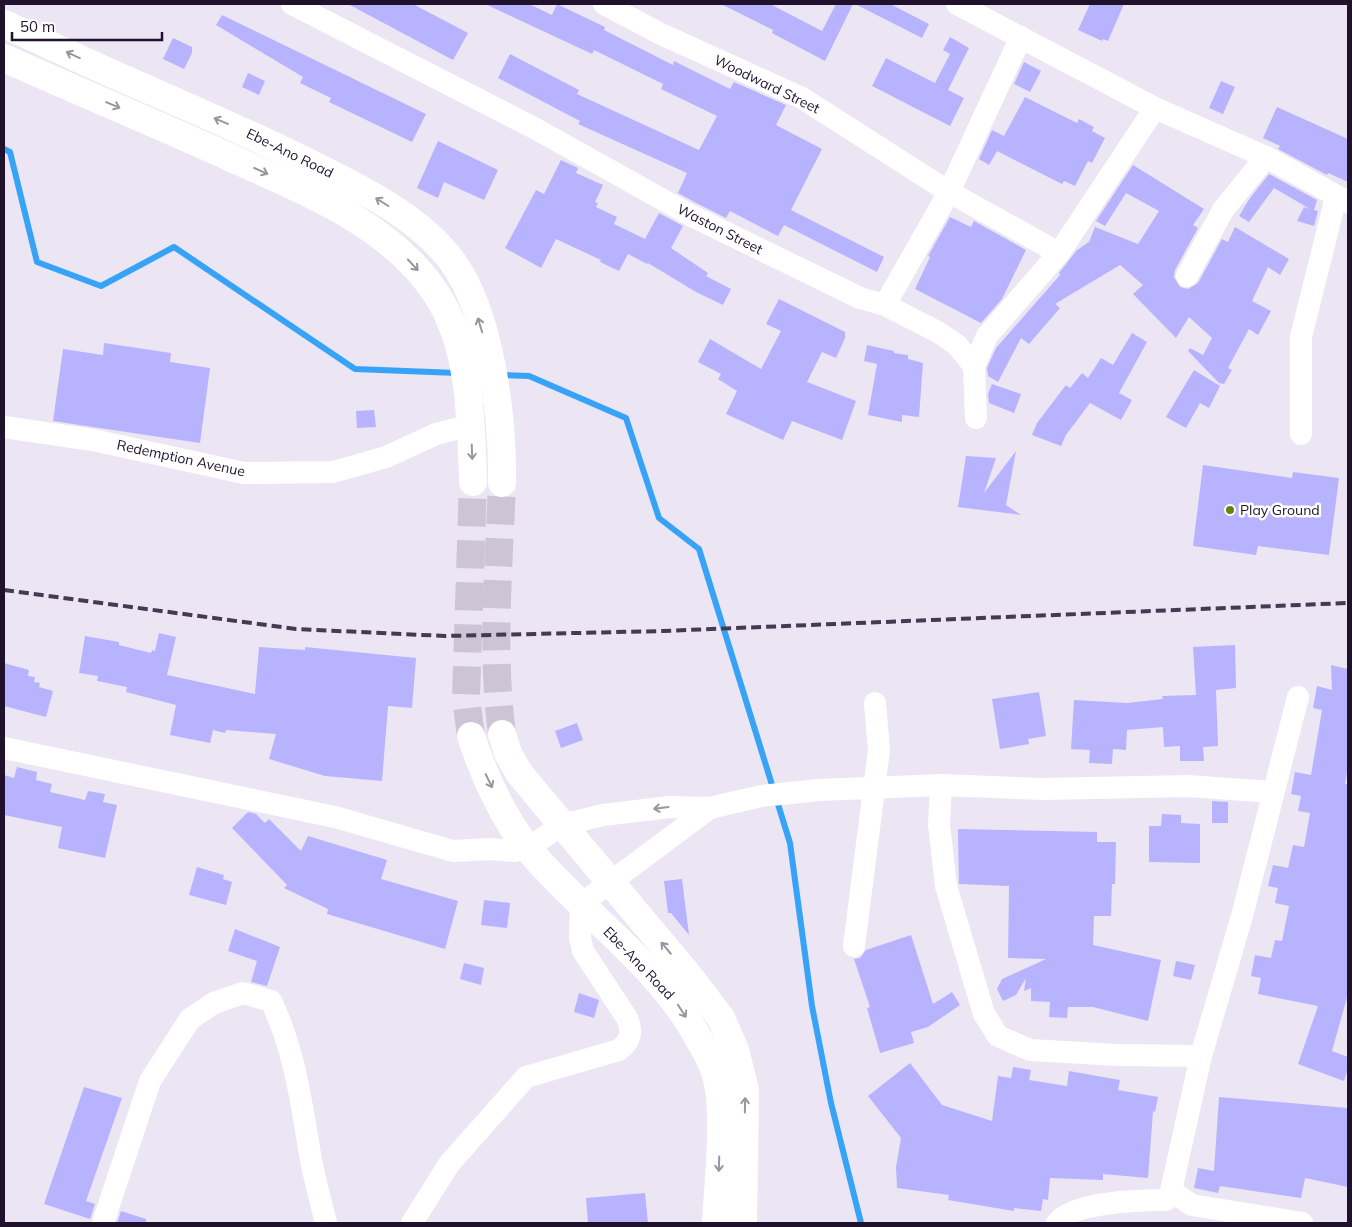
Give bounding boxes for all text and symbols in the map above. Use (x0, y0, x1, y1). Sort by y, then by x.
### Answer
scale bar (12, 10, 162, 42)
text: 50 m (20, 17, 55, 36)
one-way arrow (65, 50, 80, 60)
street label: Woodward Street (711, 51, 823, 117)
one-way arrow (105, 101, 120, 111)
one-way arrow (214, 115, 229, 125)
street label: Ebe-Ano Road (244, 124, 336, 182)
one-way arrow (253, 167, 268, 177)
one-way arrow (375, 197, 389, 207)
street label: Waston Street (674, 200, 766, 258)
one-way arrow (407, 259, 419, 272)
one-way arrow (475, 317, 485, 333)
street label: Redemption Avenue (115, 436, 247, 480)
one-way arrow (467, 443, 477, 459)
place label: Play Ground (1240, 501, 1320, 519)
marker: Play Ground (1224, 504, 1236, 516)
one-way arrow (485, 773, 494, 788)
one-way arrow (653, 803, 669, 813)
street label: Ebe-Ano Road (600, 923, 678, 1003)
one-way arrow (660, 942, 671, 955)
one-way arrow (677, 1004, 687, 1018)
one-way arrow (740, 1097, 750, 1113)
one-way arrow (714, 1156, 723, 1172)

